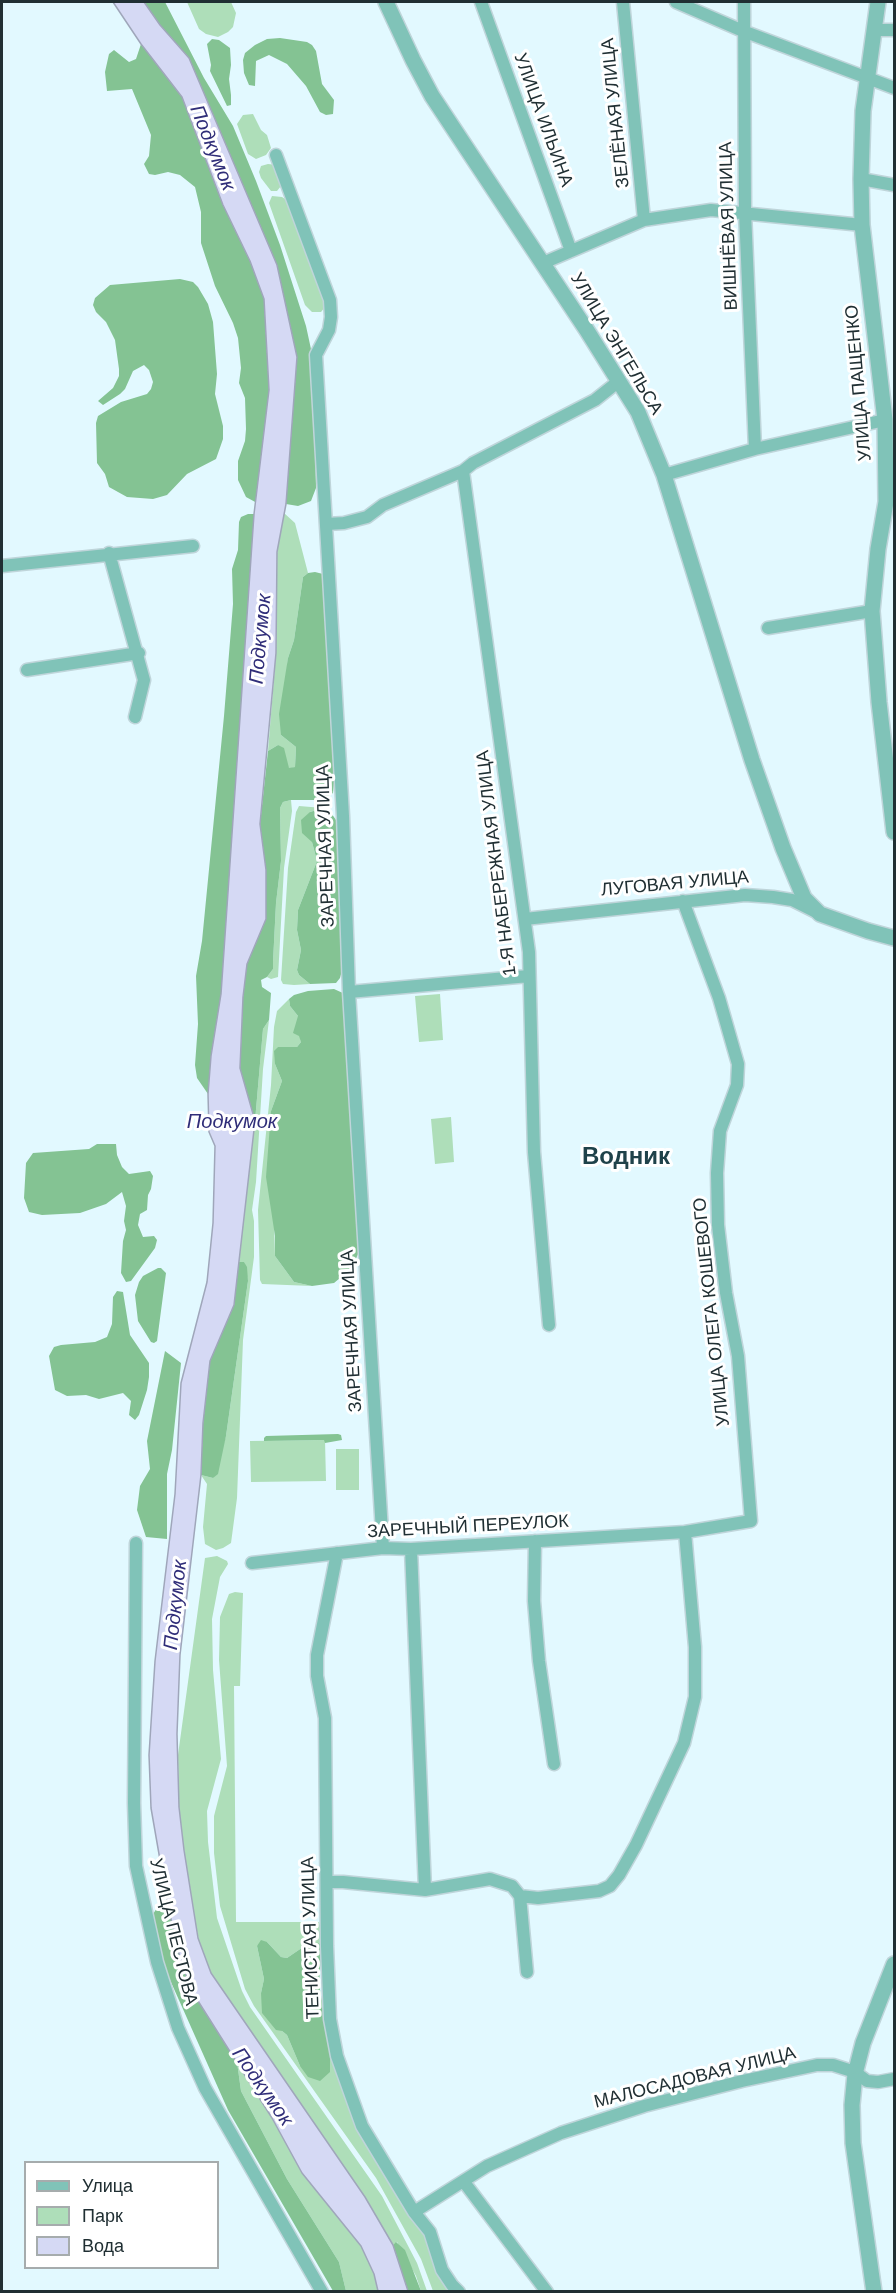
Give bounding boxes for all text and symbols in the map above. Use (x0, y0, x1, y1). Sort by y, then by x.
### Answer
street label: ЗЕЛЁНАЯ УЛИЦА (597, 37, 635, 189)
street label: УЛИЦА ИЛЬИНА (509, 50, 577, 190)
water label: Подкумок (184, 102, 240, 194)
street label: ВИШНЁВАЯ УЛИЦА (715, 141, 743, 311)
street label: УЛИЦА ЭНГЕЛЬСА (565, 269, 667, 419)
street label: УЛИЦА ПАЩЕНКО (841, 304, 877, 462)
water label: Подкумок (245, 593, 277, 685)
street label: 1-Я НАБЕРЕЖНАЯ УЛИЦА (472, 749, 522, 977)
street label: ЗАРЕЧНАЯ УЛИЦА (312, 764, 340, 928)
street label: ЛУГОВАЯ УЛИЦА (600, 867, 750, 901)
water label: Подкумок (187, 1110, 277, 1134)
district label: Водник (582, 1143, 670, 1171)
street label: УЛИЦА ОЛЕГА КОШЕВОГО (689, 1196, 735, 1428)
street label: ЗАРЕЧНАЯ УЛИЦА (337, 1249, 367, 1413)
street label: ЗАРЕЧНЫЙ ПЕРЕУЛОК (367, 1511, 569, 1543)
water label: Подкумок (159, 1559, 193, 1651)
street label: УЛИЦА ПЕСТОВА (144, 1856, 202, 2008)
street label: ТЕНИСТАЯ УЛИЦА (297, 1856, 325, 2020)
street label: МАЛОСАДОВАЯ УЛИЦА (592, 2042, 798, 2114)
water label: Подкумок (226, 2043, 298, 2131)
legend (24, 2161, 219, 2269)
text: Улица (82, 2176, 133, 2196)
text: Парк (82, 2206, 123, 2226)
text: Вода (82, 2236, 124, 2256)

